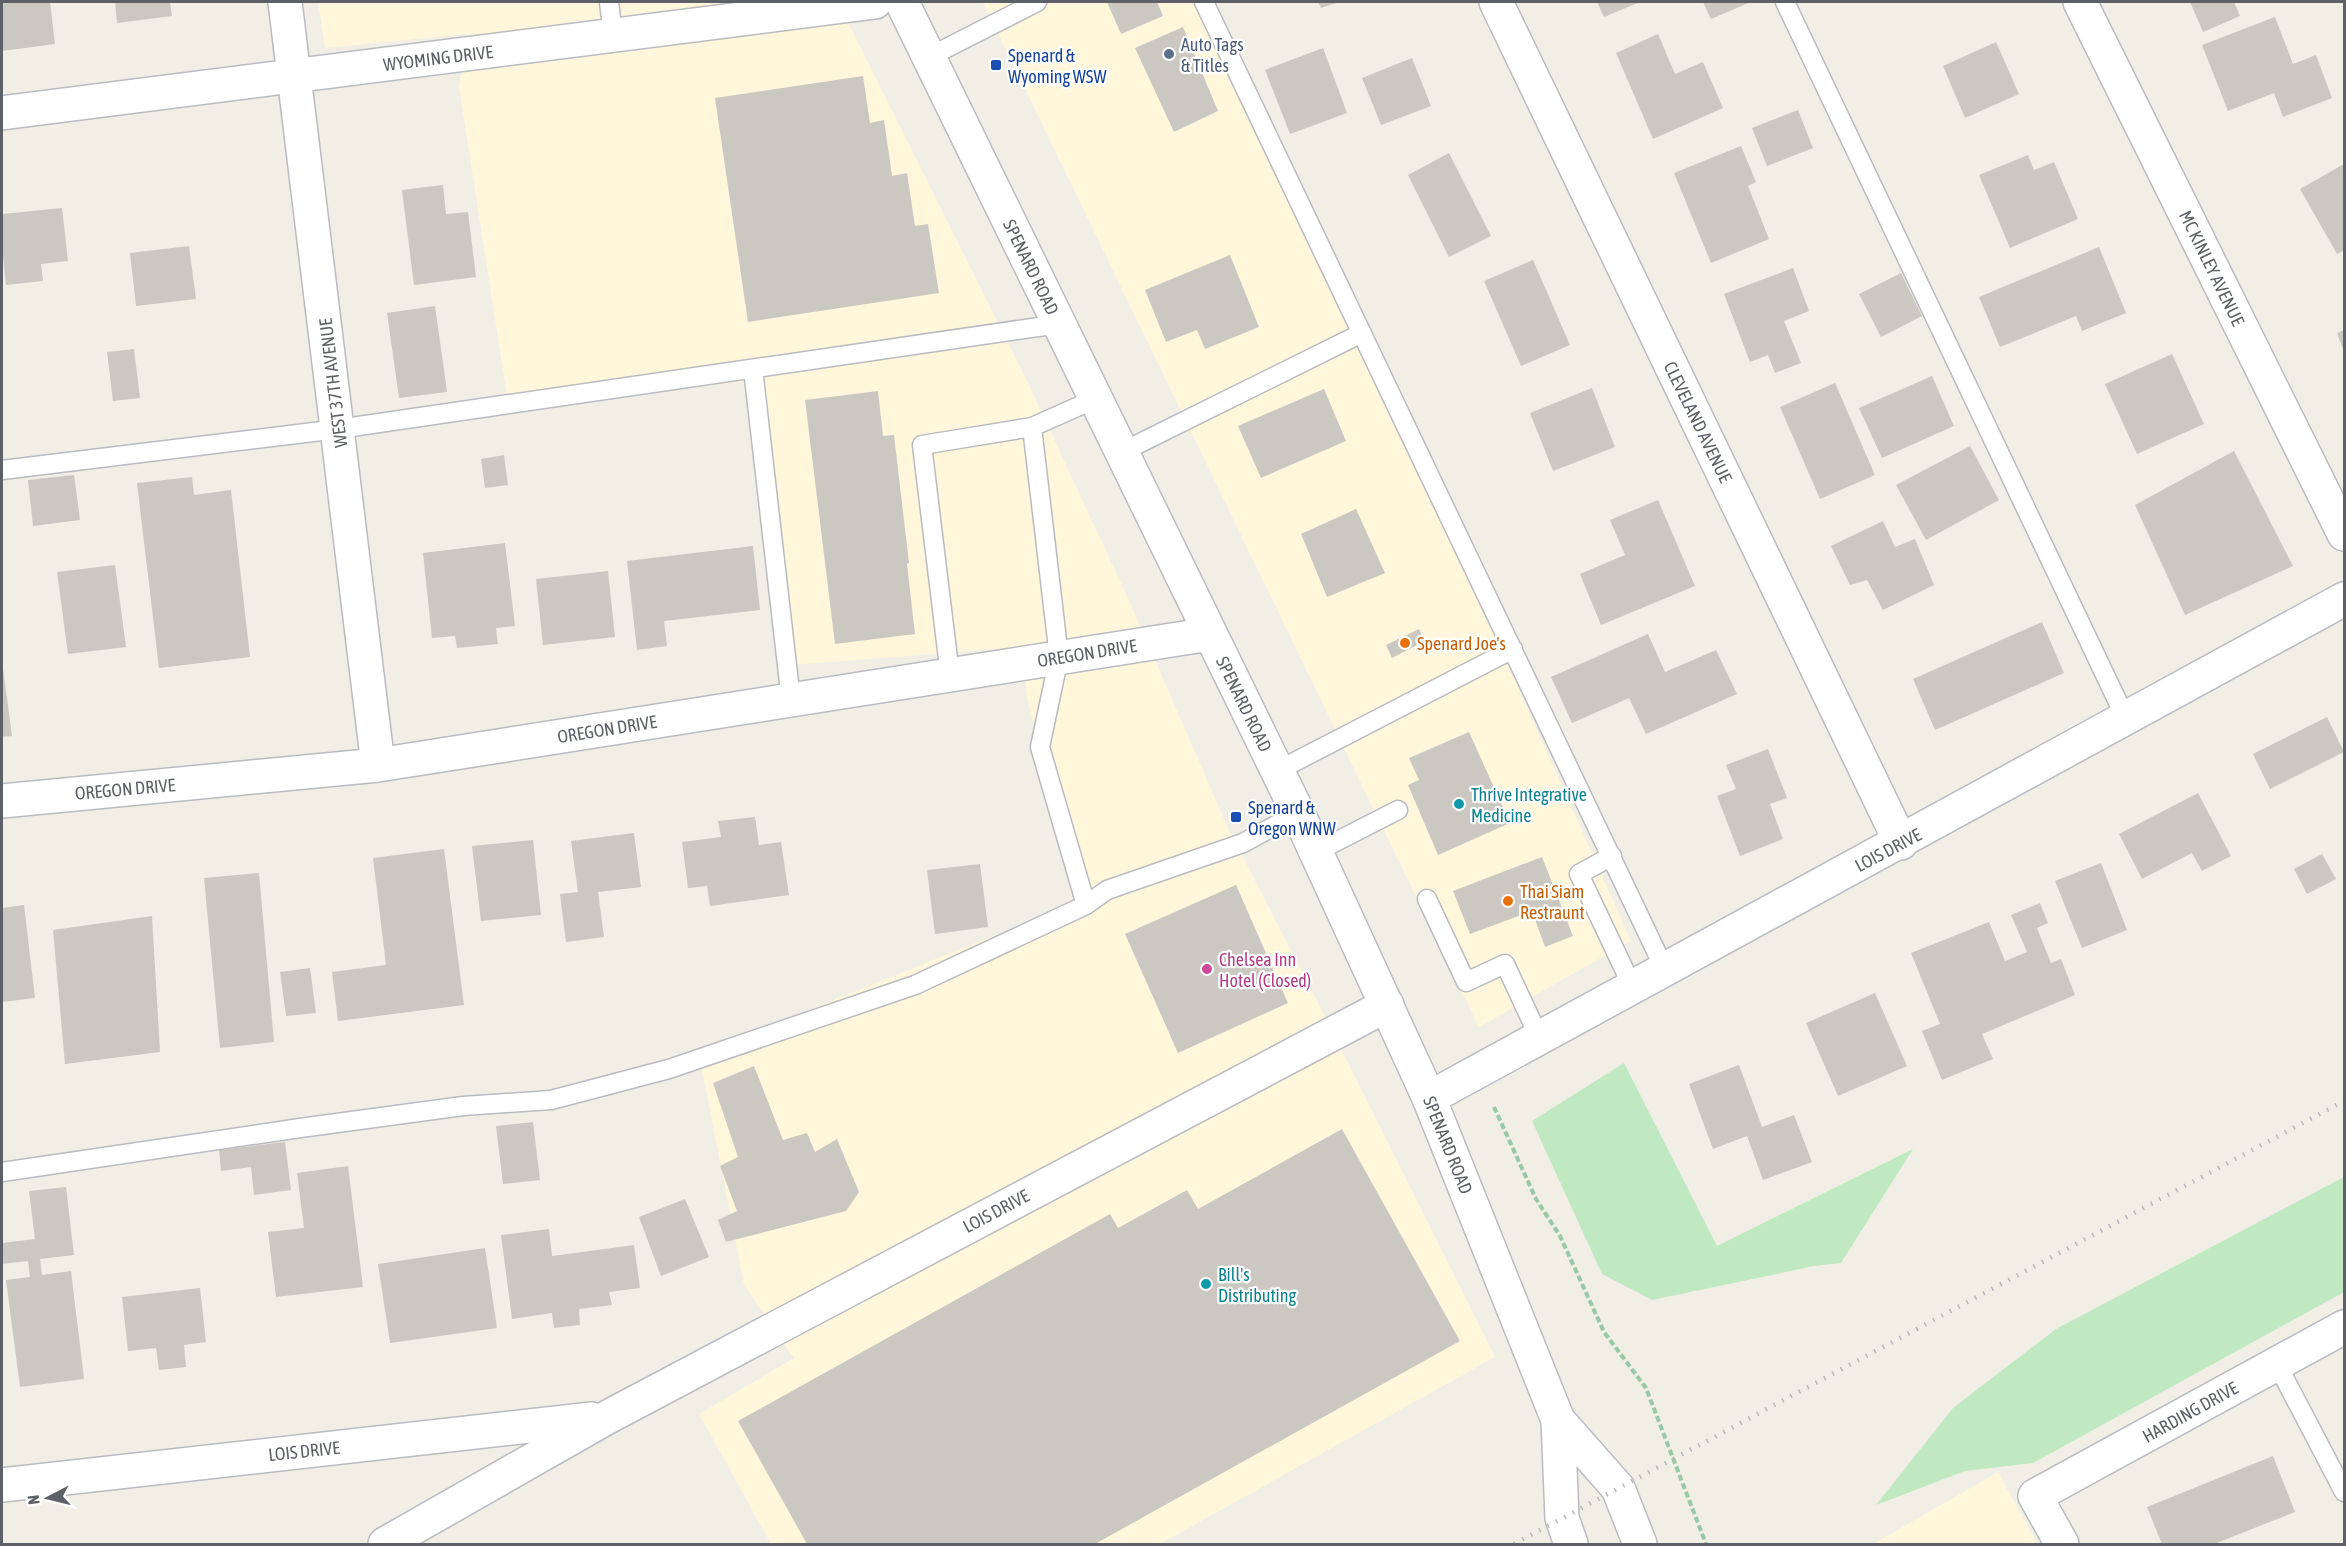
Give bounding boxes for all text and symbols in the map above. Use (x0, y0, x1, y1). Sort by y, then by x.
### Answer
place label: Auto Tags & Titles (1181, 34, 1244, 76)
street label: WYOMING DRIVE (382, 41, 494, 75)
place label: Spenard & Wyoming WSW (1008, 45, 1106, 87)
marker: Auto Tags & Titles (1162, 47, 1176, 61)
marker: Spenard & Wyoming WSW (989, 58, 1003, 72)
street label: MC KINLEY AVENUE (2175, 207, 2249, 329)
street label: SPENARD ROAD (999, 216, 1063, 318)
street label: WEST 37TH AVENUE (315, 317, 351, 449)
street label: CLEVELAND AVENUE (1660, 358, 1737, 486)
place label: Spenard Joe's (1417, 633, 1506, 654)
street label: OREGON DRIVE (1036, 635, 1139, 671)
marker: Spenard Joe's (1398, 636, 1412, 650)
street label: SPENARD ROAD (1212, 653, 1276, 755)
street label: OREGON DRIVE (556, 711, 659, 747)
street label: OREGON DRIVE (74, 774, 176, 804)
place label: Thrive Integrative Medicine (1471, 784, 1587, 826)
place label: Spenard & Oregon WNW (1248, 797, 1336, 839)
marker: Thrive Integrative Medicine (1452, 797, 1466, 811)
marker: Spenard & Oregon WNW (1229, 810, 1243, 824)
street label: LOIS DRIVE (1851, 824, 1925, 876)
place label: Thai Siam Restraunt (1520, 881, 1585, 923)
marker: Thai Siam Restraunt (1501, 894, 1515, 908)
place label: Chelsea Inn Hotel (Closed) (1219, 949, 1311, 991)
marker: Chelsea Inn Hotel (Closed) (1200, 962, 1214, 976)
street label: SPENARD ROAD (1419, 1093, 1477, 1197)
street label: LOIS DRIVE (959, 1185, 1033, 1237)
place label: Bill's Distributing (1218, 1264, 1296, 1306)
marker: Bill's Distributing (1199, 1277, 1213, 1291)
street label: HARDING DRIVE (2139, 1377, 2242, 1447)
street label: LOIS DRIVE (267, 1437, 341, 1465)
north arrow (18, 1468, 78, 1528)
text: N (24, 1494, 43, 1506)

